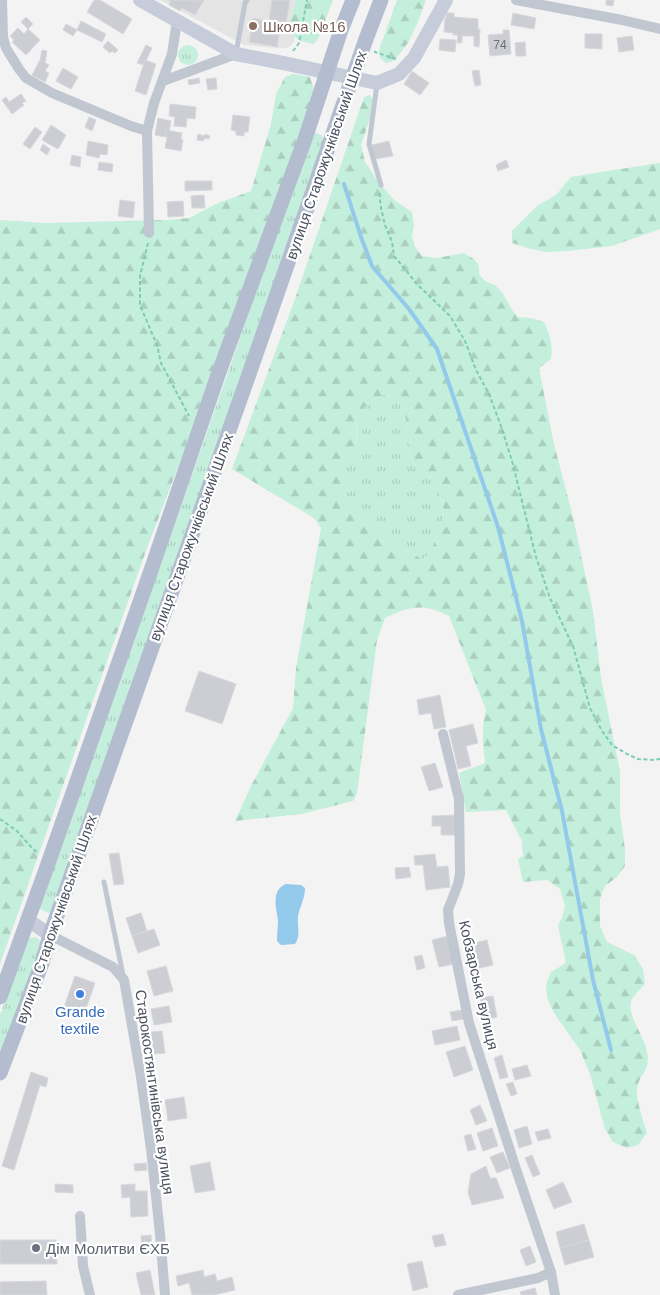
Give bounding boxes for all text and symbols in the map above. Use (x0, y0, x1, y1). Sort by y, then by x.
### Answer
place label: Школа №16 (263, 18, 346, 35)
marker: Школа №16 (247, 20, 259, 32)
house number: 74 (493, 38, 507, 52)
street label: вулиця Старожучківський Шлях (282, 48, 370, 261)
street label: вулиця Старожучківський Шлях (145, 431, 237, 643)
street label: вулиця Старожучківський Шлях (12, 812, 100, 1025)
street label: Кобзарська вулиця (456, 919, 502, 1051)
marker: Grande textile (74, 988, 86, 1000)
street label: Старокостянтинівська вулиця (132, 989, 178, 1195)
place label: Grande textile (55, 1003, 105, 1037)
place label: Дім Молитви ЄХБ (46, 1240, 170, 1257)
marker: Дім Молитви ЄХБ (30, 1242, 42, 1254)

